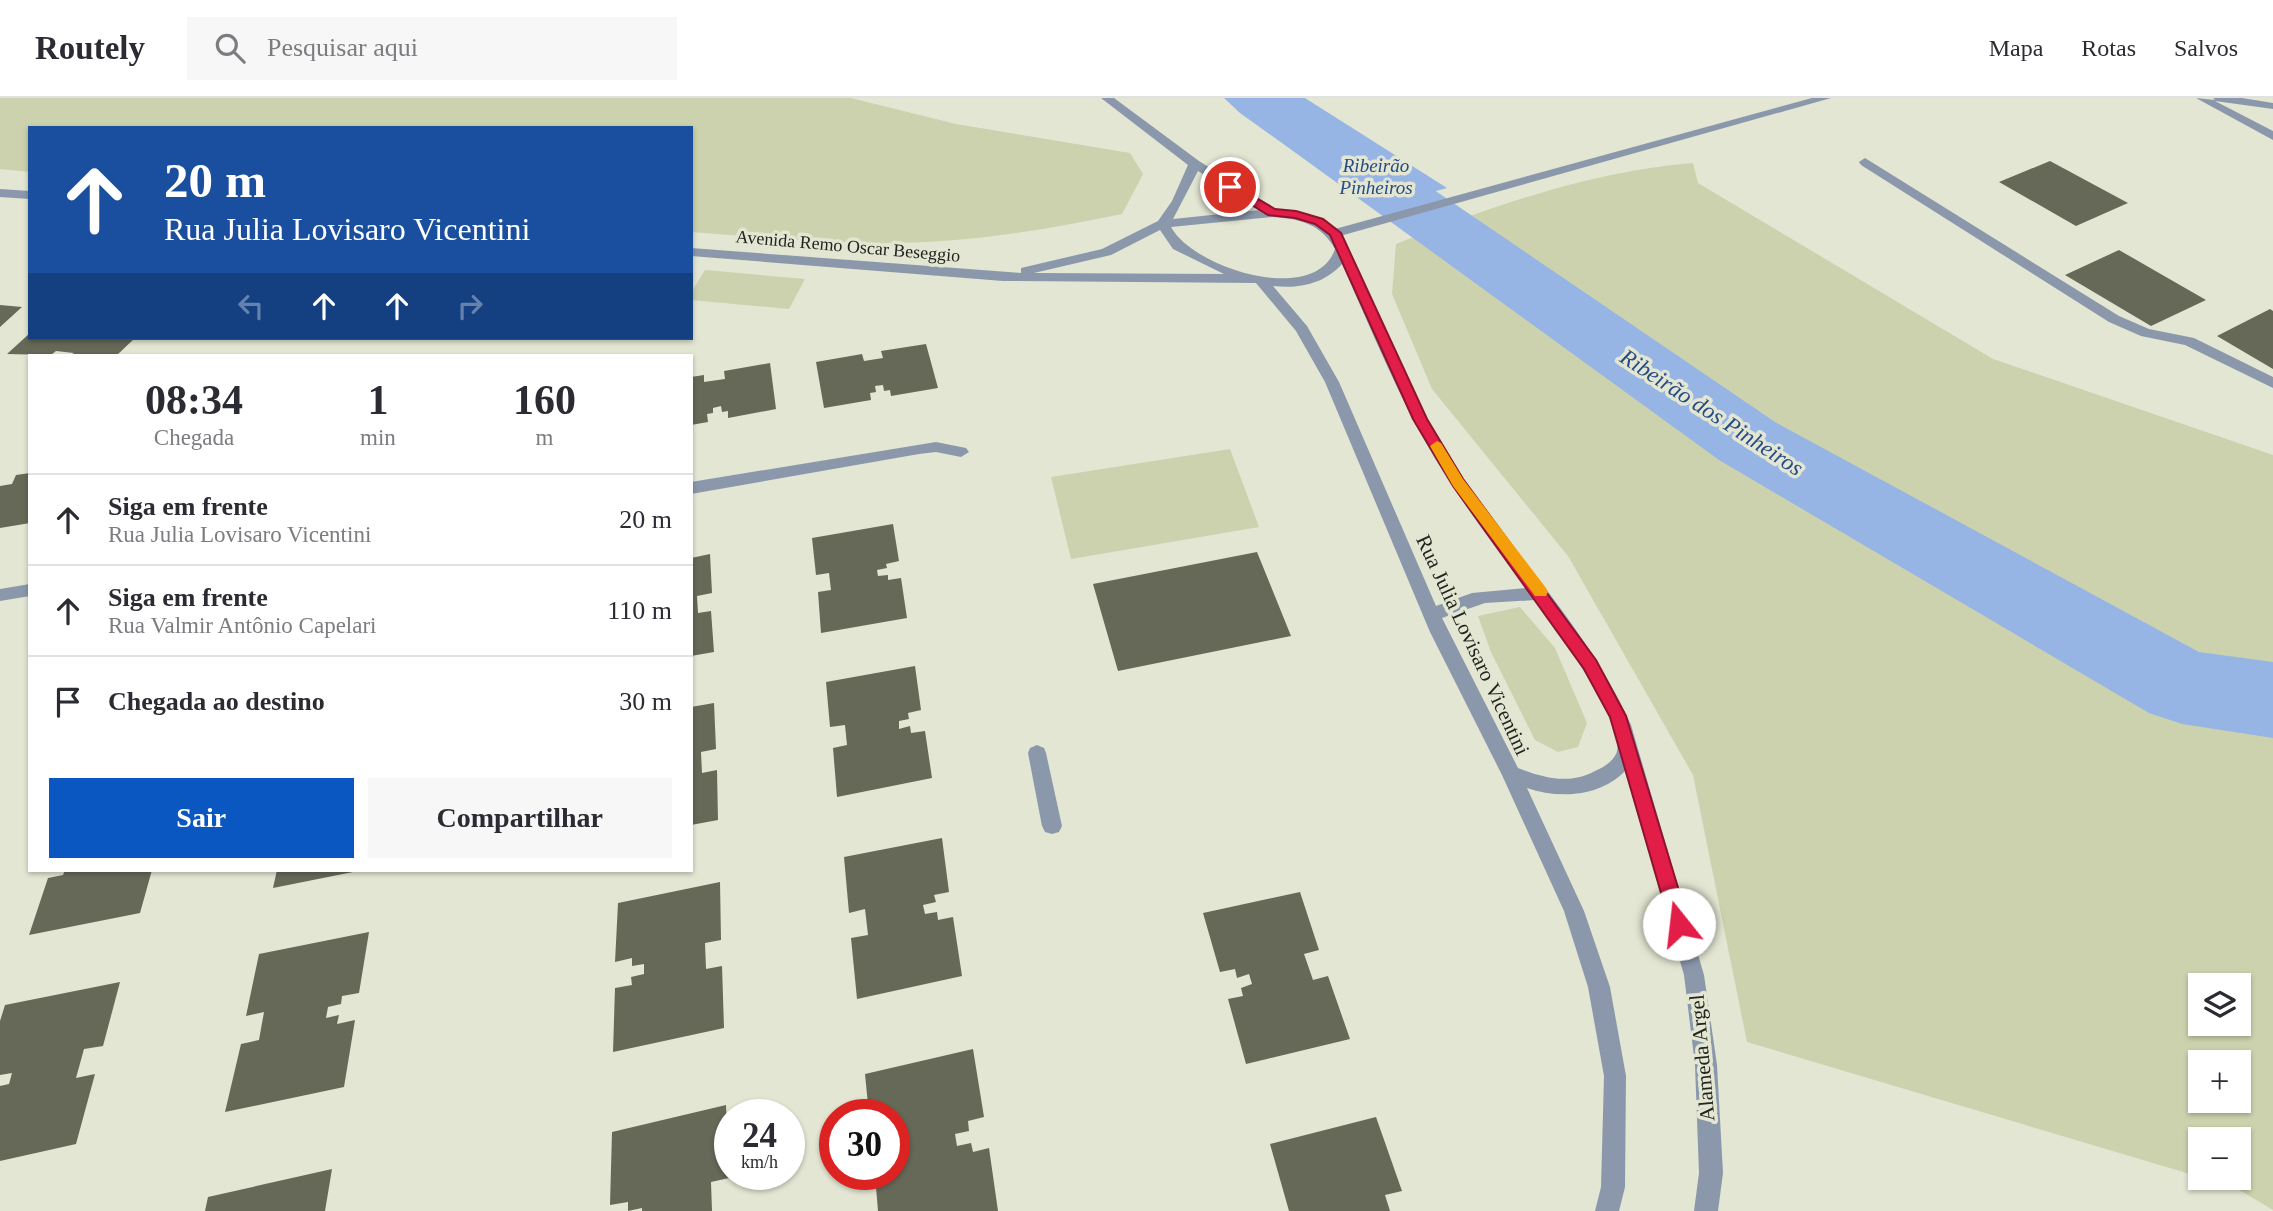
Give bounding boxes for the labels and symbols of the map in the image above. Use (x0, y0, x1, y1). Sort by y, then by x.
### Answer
water label: Ribeirão Pinheiros (1338, 155, 1413, 198)
pin (1200, 157, 1260, 217)
street label: Avenida Remo Oscar Beseggio (735, 226, 961, 266)
water label: Ribeirão dos Pinheiros (1615, 344, 1808, 481)
street label: Rua Julia Lovisaro Vicentini (1411, 531, 1535, 759)
position arrow (1642, 887, 1716, 961)
street label: Alameda Argel (1684, 993, 1720, 1122)
speed limit sign: 30 (819, 1099, 910, 1190)

